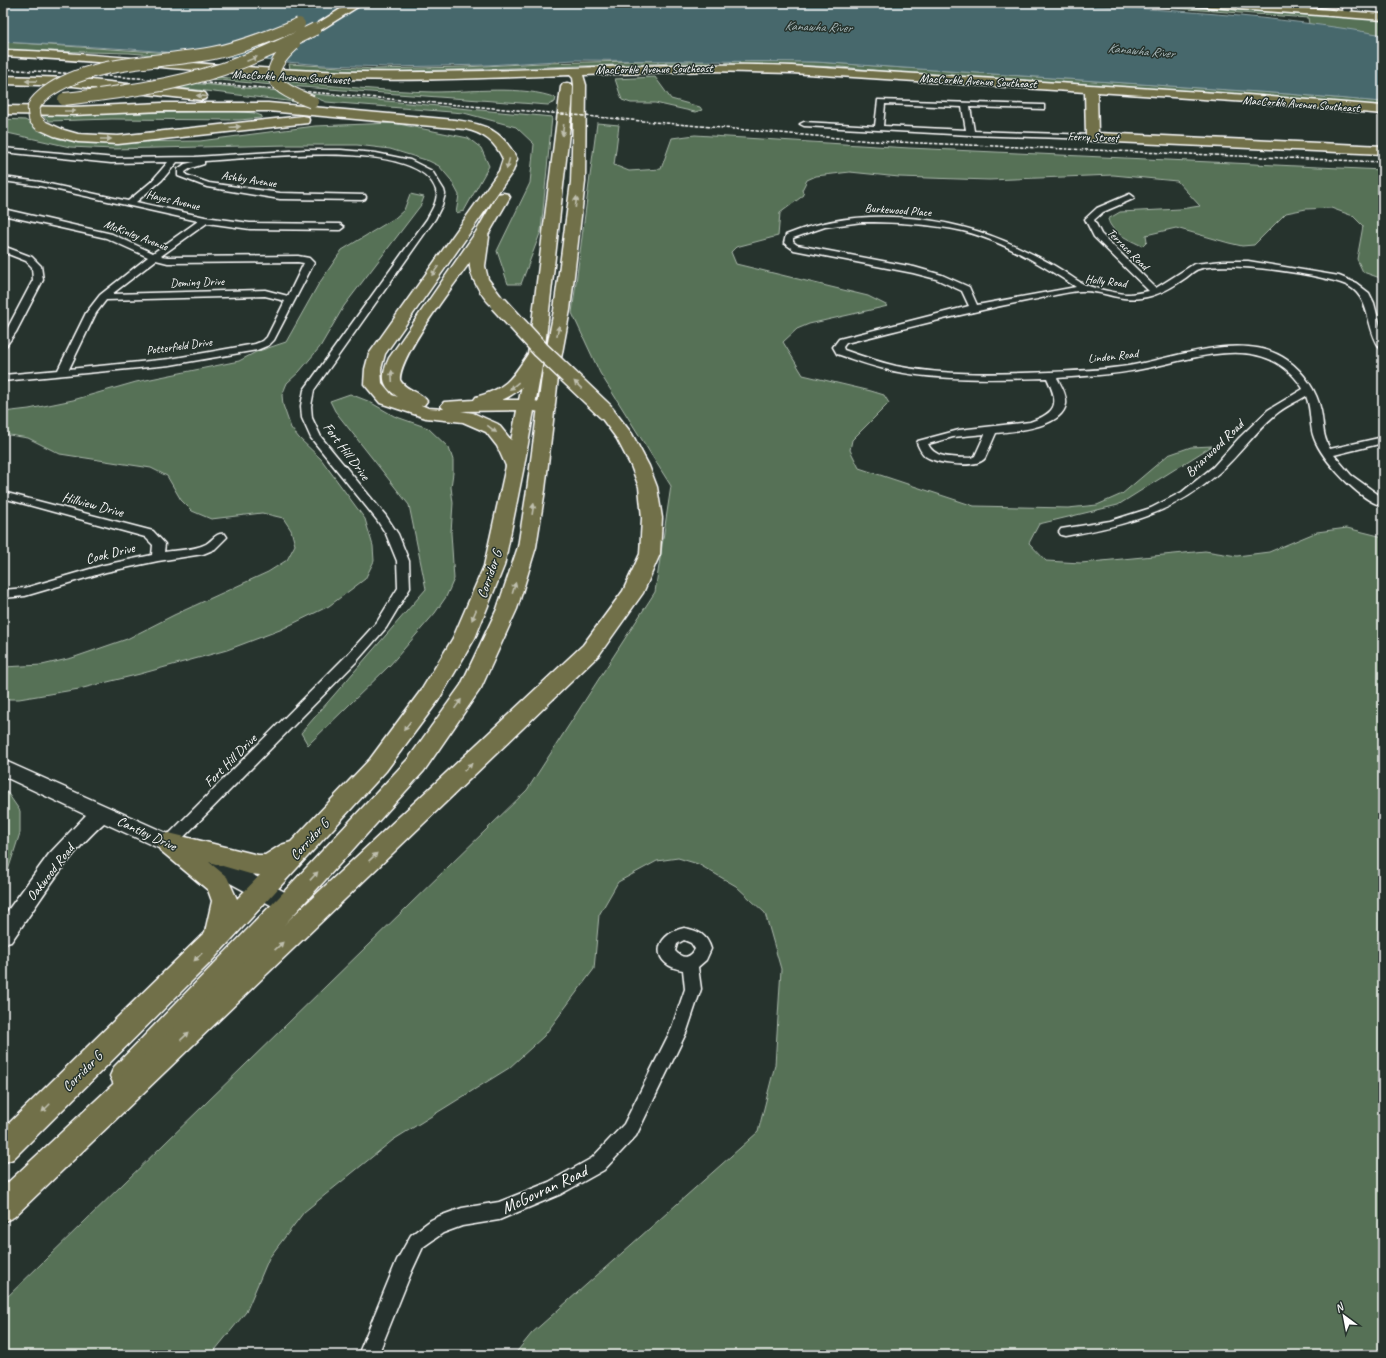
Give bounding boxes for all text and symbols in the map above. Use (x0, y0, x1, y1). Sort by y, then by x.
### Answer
water label: Kanawha River (784, 18, 854, 36)
water label: Kanawha River (1107, 40, 1177, 62)
one-way arrow (247, 55, 259, 61)
street label: MacCorkle Avenue Southeast (595, 60, 714, 78)
street label: MacCorkle Avenue Southwest (232, 66, 351, 88)
street label: MacCorkle Avenue Southeast (919, 70, 1038, 92)
one-way arrow (25, 77, 37, 84)
street label: MacCorkle Avenue Southeast (1242, 92, 1361, 116)
one-way arrow (196, 93, 208, 99)
one-way arrow (64, 108, 77, 114)
one-way arrow (229, 124, 242, 131)
one-way arrow (560, 124, 566, 136)
street label: Ferry Street (1067, 128, 1121, 146)
one-way arrow (100, 136, 113, 142)
one-way arrow (504, 158, 510, 171)
street label: Ashby Avenue (220, 167, 279, 191)
street label: Hayes Avenue (145, 186, 202, 214)
one-way arrow (572, 196, 579, 208)
street label: Burkewood Place (864, 200, 933, 220)
street label: McKinley Avenue (102, 216, 171, 255)
street label: Terrace Road (1104, 225, 1154, 275)
one-way arrow (431, 266, 439, 277)
street label: Holly Road (1084, 271, 1130, 292)
street label: Deming Drive (170, 273, 225, 291)
one-way arrow (555, 325, 561, 337)
street label: Potterfield Drive (145, 333, 214, 359)
street label: Linden Road (1087, 345, 1141, 367)
one-way arrow (389, 370, 396, 382)
one-way arrow (573, 380, 583, 390)
one-way arrow (508, 382, 519, 390)
street label: Briarwood Road (1181, 414, 1249, 481)
street label: Fort Hill Drive (319, 419, 375, 485)
one-way arrow (486, 425, 497, 433)
street label: Hillview Drive (60, 488, 127, 521)
one-way arrow (530, 503, 536, 515)
street label: Cook Drive (84, 539, 138, 568)
street label: Corridor G (473, 546, 506, 601)
one-way arrow (511, 581, 517, 593)
one-way arrow (470, 610, 476, 622)
one-way arrow (454, 699, 462, 710)
one-way arrow (402, 721, 411, 732)
street label: Fort Hill Drive (200, 729, 261, 790)
one-way arrow (463, 763, 473, 772)
street label: Cantley Drive (114, 812, 181, 855)
street label: Corridor G (286, 814, 334, 863)
street label: Oakwood Road (23, 838, 79, 904)
one-way arrow (368, 852, 378, 862)
one-way arrow (309, 871, 319, 881)
one-way arrow (274, 941, 284, 951)
one-way arrow (193, 952, 203, 962)
one-way arrow (180, 1031, 190, 1040)
street label: Corridor G (59, 1046, 108, 1095)
one-way arrow (41, 1103, 51, 1112)
street label: McGovran Road (498, 1159, 593, 1218)
north arrow (1324, 1296, 1364, 1336)
text: N (1332, 1299, 1347, 1315)

